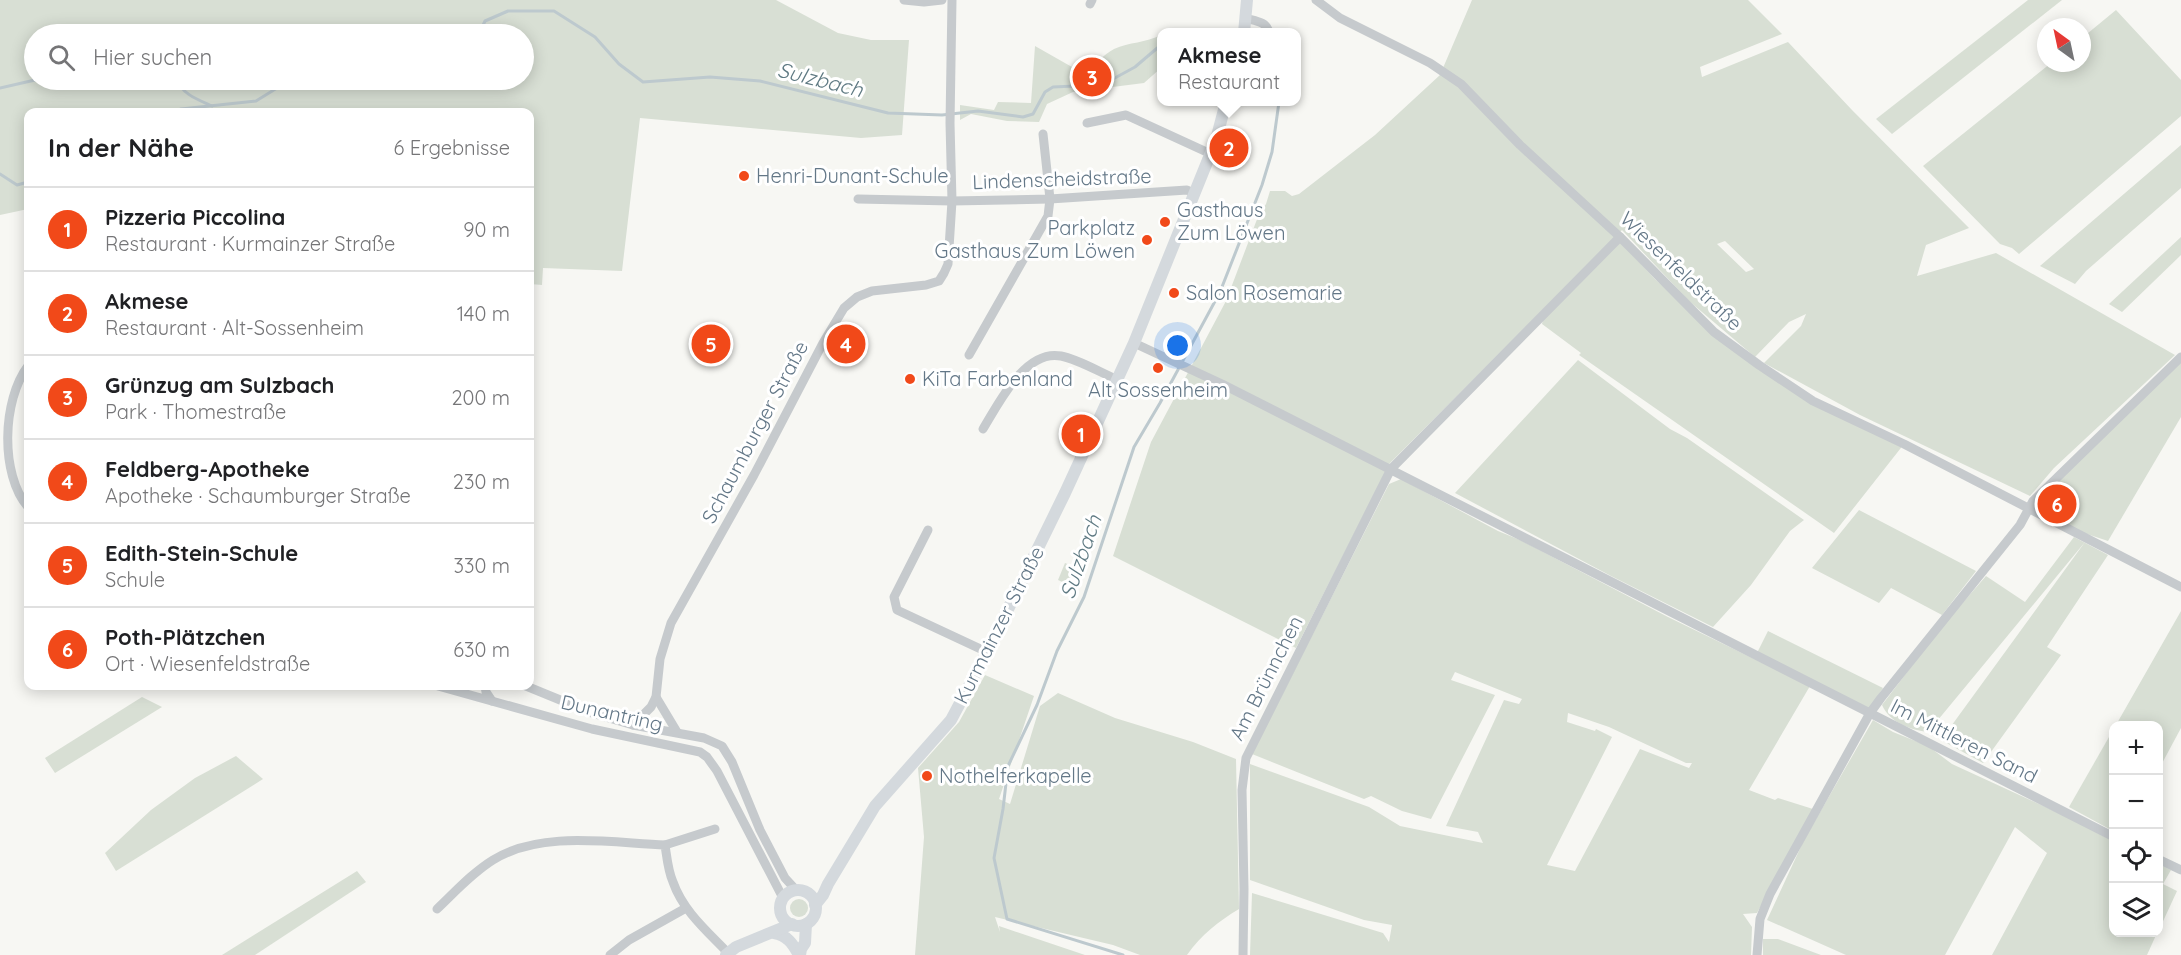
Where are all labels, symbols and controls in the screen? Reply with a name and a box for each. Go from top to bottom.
north arrow [2037,18,2091,72]
search box [24,24,534,90]
popup [1157,28,1301,106]
icon: search [45,41,78,74]
text: Akmese [1178,41,1261,69]
text: Hier suchen [93,43,212,71]
pin: 3 [1072,54,1112,100]
water label: Sulzbach [775,56,867,102]
text: Restaurant [1178,69,1280,94]
pin: 2 [1210,126,1248,170]
text: In der Nähe [48,131,194,164]
text: 6 Ergebnisse [394,135,510,160]
place label: Henri-Dunant-Schule [756,163,949,188]
street label: Lindenscheidstraße [972,163,1152,194]
marker: Henri-Dunant-Schule [737,169,751,183]
place label: Gasthaus Zum Löwen [1177,197,1285,245]
text: Pizzeria Piccolina [105,203,285,231]
street label: Wiesenfeldstraße [1615,206,1748,335]
place label: Parkplatz Gasthaus Zum Löwen [935,215,1135,263]
marker: Gasthaus Zum Löwen [1158,215,1172,229]
text: 1 [64,217,71,242]
text: 90 m [463,217,510,242]
text: Restaurant · Kurmainzer Straße [105,231,395,256]
marker: Parkplatz Gasthaus Zum Löwen [1140,233,1154,247]
place label: Salon Rosemarie [1186,280,1343,305]
marker: Salon Rosemarie [1167,286,1181,300]
text: Akmese [105,287,188,315]
text: 2 [62,301,73,326]
text: 140 m [457,301,510,326]
text: Restaurant · Alt-Sossenheim [105,315,364,340]
pin: 5 [692,322,730,366]
pin: 4 [826,322,866,366]
your location [1163,331,1192,360]
street label: Schaumburger Straße [696,336,813,527]
marker: Alt Sossenheim [1151,361,1165,375]
place label: KiTa Farbenland [922,366,1073,391]
text: Grünzug am Sulzbach [105,371,334,399]
marker: KiTa Farbenland [903,372,917,386]
place label: Alt Sossenheim [1088,377,1228,402]
text: 3 [62,385,73,410]
text: 200 m [451,385,510,410]
text: Park · Thomestraße [105,399,286,424]
pin: 1 [1062,412,1100,456]
text: Feldberg-Apotheke [105,455,310,483]
text: 4 [62,469,73,494]
text: 230 m [453,469,510,494]
pin: 6 [2038,482,2076,526]
text: Apotheke · Schaumburger Straße [105,483,411,508]
water label: Sulzbach [1054,510,1107,602]
text: Edith-Stein-Schule [105,539,298,567]
street label: Kurmainzer Straße [948,542,1049,708]
text: 5 [62,553,73,578]
text: 330 m [453,553,510,578]
text: Schule [105,567,165,592]
street label: Am Brünnchen [1223,611,1308,744]
text: Poth-Plätzchen [105,623,265,651]
text: 6 [62,637,73,662]
text: 630 m [453,637,510,662]
text: Ort · Wiesenfeldstraße [105,651,310,676]
street label: Dunantring [559,689,666,736]
street label: Im Mittleren Sand [1887,693,2042,788]
map controls [2109,721,2163,937]
button: + [2109,721,2163,775]
place label: Nothelferkapelle [939,763,1092,788]
marker: Nothelferkapelle [920,769,934,783]
button: − [2109,775,2163,829]
button: locate [2109,829,2163,883]
button: layers [2109,883,2163,937]

